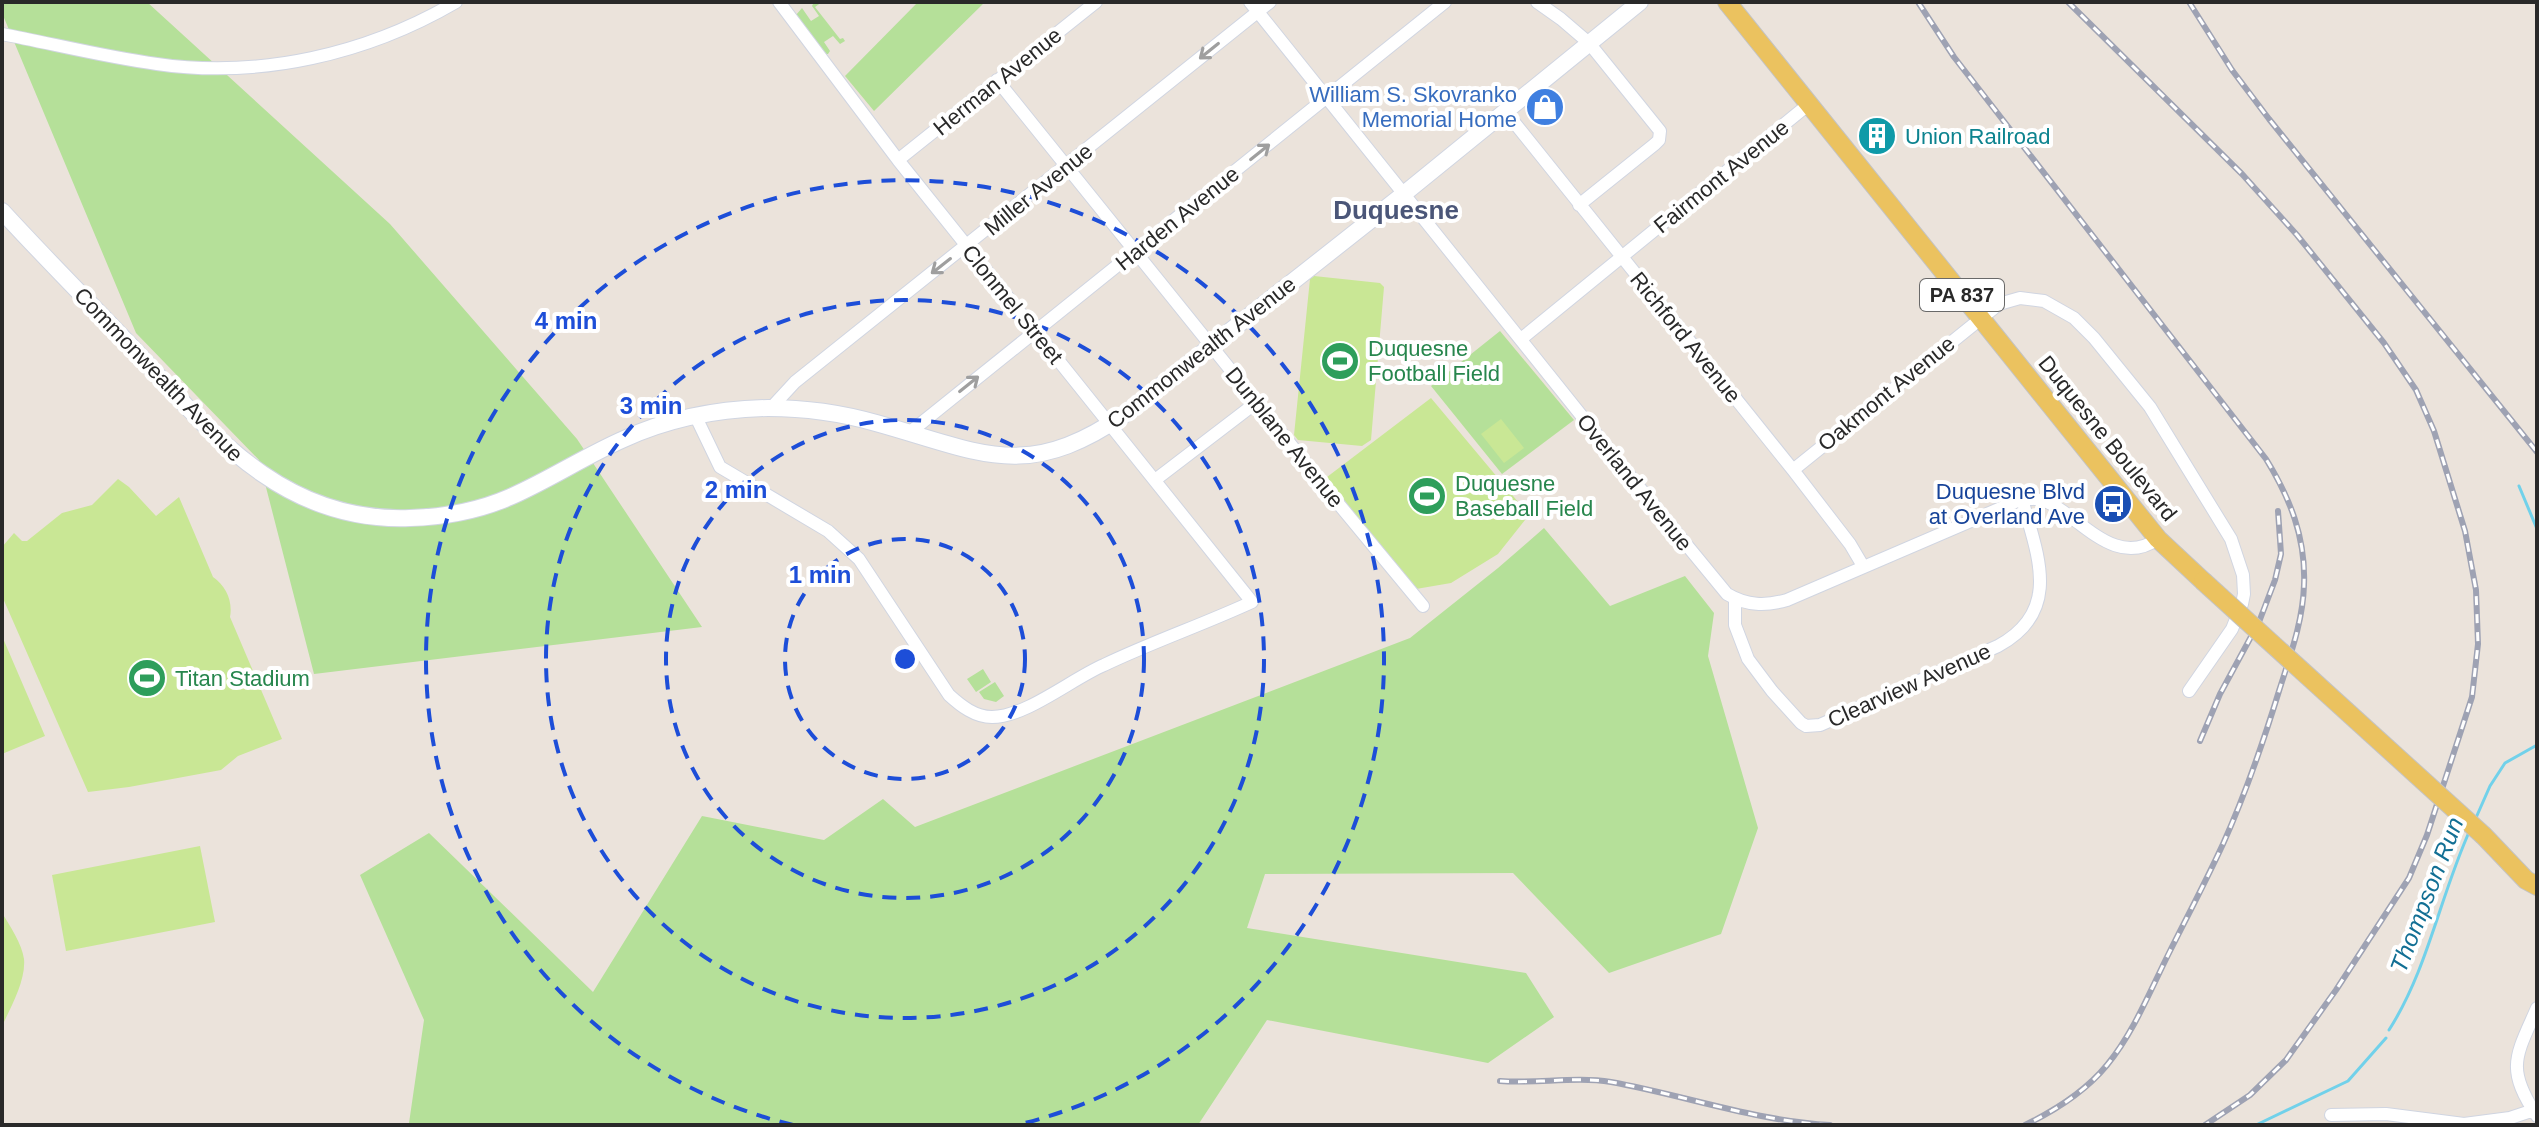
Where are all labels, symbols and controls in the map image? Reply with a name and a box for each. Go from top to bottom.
street label: Herman Avenue [928,22,1066,141]
one-way arrow [1199,42,1220,60]
place label: William S. Skovranko Memorial Home [1309,82,1517,132]
shop icon: William S. Skovranko Memorial Home [1524,86,1566,128]
street label: Fairmont Avenue [1649,114,1794,238]
building icon: Union Railroad [1856,115,1898,157]
place label: Union Railroad [1905,124,2051,149]
street label: Miller Avenue [979,138,1097,241]
one-way arrow [1249,143,1270,160]
street label: Harden Avenue [1111,161,1244,276]
district label: Duquesne [1333,195,1459,225]
street label: Clonmel Street [957,240,1068,369]
one-way arrow [931,258,952,275]
street label: Richford Avenue [1625,267,1746,408]
street label: Commonwealth Avenue [1102,271,1300,434]
road number: PA 837 [1920,279,2004,311]
street label: Commonwealth Avenue [69,282,248,466]
text: 4 min [535,307,597,334]
street label: Oakmont Avenue [1813,331,1960,456]
place label: Duquesne Football Field [1368,336,1500,386]
sports icon: Duquesne Football Field [1319,340,1361,382]
street label: Duquesne Boulevard [2033,351,2182,526]
street label: Dunblane Avenue [1220,362,1349,513]
one-way arrow [958,375,979,393]
text: 3 min [620,392,682,419]
street label: Overland Avenue [1572,409,1697,556]
place label: Duquesne Baseball Field [1455,471,1593,521]
sports icon: Duquesne Baseball Field [1406,475,1448,517]
text: 2 min [705,476,767,503]
place label: Duquesne Blvd at Overland Ave [1929,479,2085,529]
bus stop icon: Duquesne Blvd at Overland Ave [2092,483,2134,525]
text: 1 min [789,561,851,588]
street label: Clearview Avenue [1824,638,1995,733]
centre of rings [891,645,919,673]
sports icon: Titan Stadium [126,657,168,699]
place label: Titan Stadium [175,666,310,691]
water label: Thompson Run [2385,813,2469,976]

